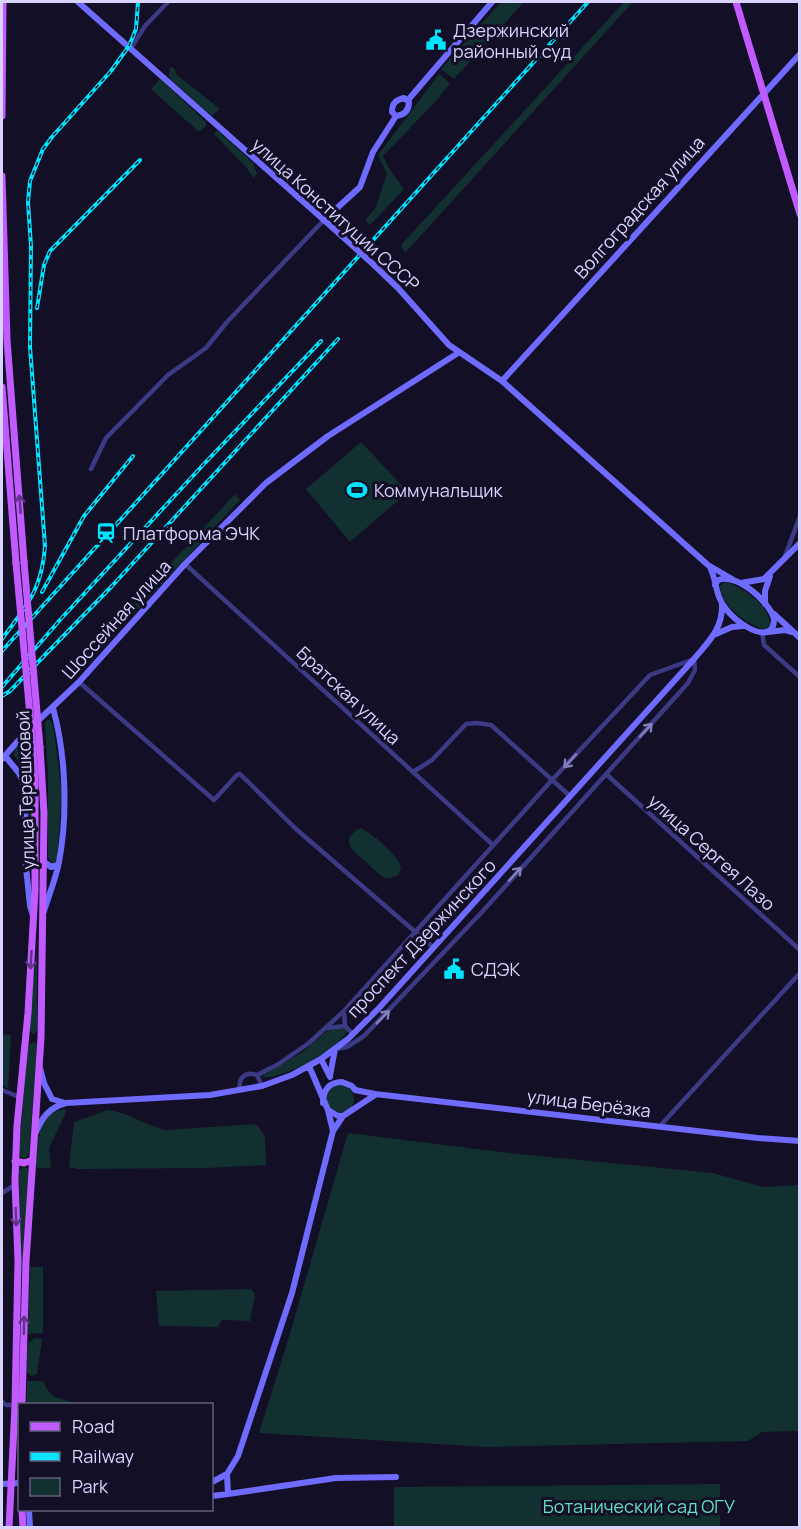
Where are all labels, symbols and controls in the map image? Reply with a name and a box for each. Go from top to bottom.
place label: Дзержинский районный суд [453,18,571,63]
public building icon: Дзержинский районный суд [424,28,448,52]
street label: Волгоградская улица [569,131,709,283]
street label: улица Конституции СССР [247,132,425,296]
sports icon: Коммунальщик [345,478,369,502]
place label: Коммунальщик [374,478,503,502]
one-way arrow [14,495,25,515]
station icon: Платформа ЭЧК [94,521,118,545]
place label: Платформа ЭЧК [123,521,260,545]
street label: Шоссейная улица [56,554,176,684]
street label: Братская улица [292,641,406,749]
street label: улица Терешковой [10,710,40,870]
one-way arrow [639,723,653,738]
one-way arrow [563,753,577,768]
street label: улица Сергея Лазо [643,789,781,915]
street label: проспект Дзержинского [341,853,501,1023]
one-way arrow [508,867,522,882]
one-way arrow [26,950,37,969]
public building icon: СДЭК [442,957,466,981]
place label: СДЭК [471,957,520,981]
one-way arrow [375,1010,390,1025]
street label: улица Берёзка [526,1083,652,1123]
one-way arrow [10,1207,21,1227]
one-way arrow [19,1316,30,1336]
legend [18,1403,213,1511]
text: Road [72,1414,115,1438]
text: Railway [72,1444,134,1468]
text: Park [72,1474,109,1498]
park label: Ботанический сад ОГУ [543,1494,735,1518]

